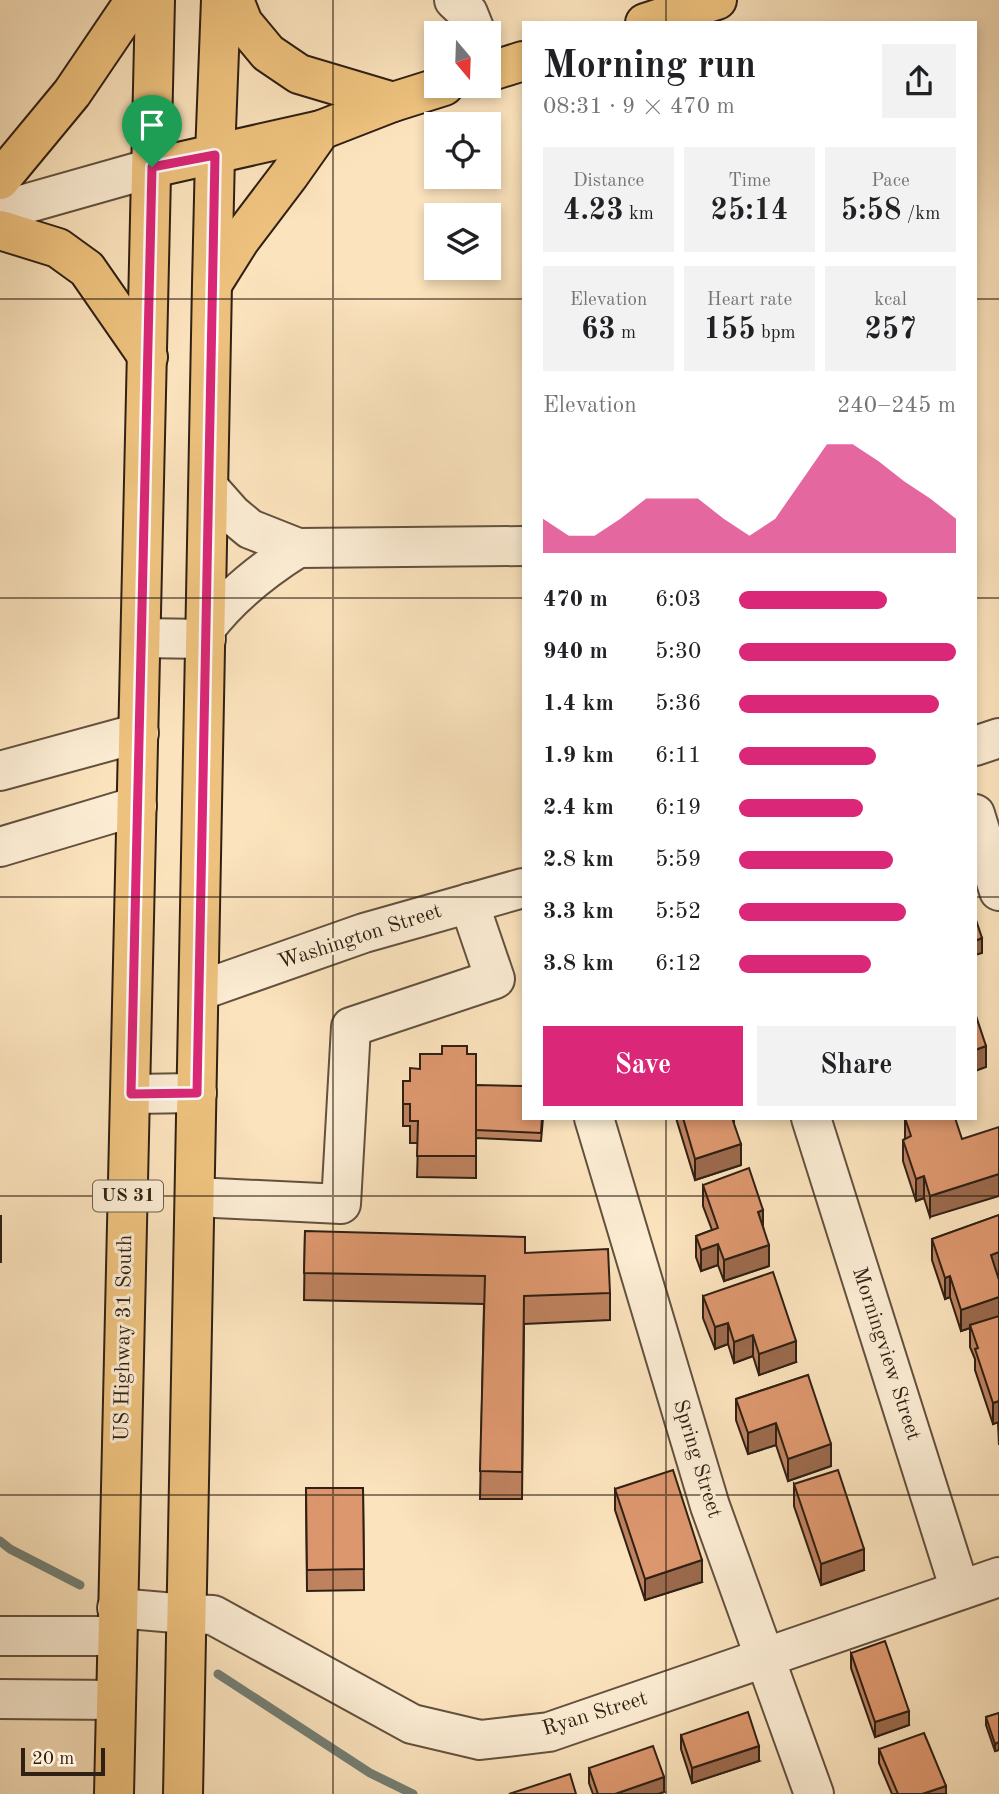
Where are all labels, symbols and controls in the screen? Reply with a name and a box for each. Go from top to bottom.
north arrow [424,21,500,98]
map controls [424,21,501,280]
button: share [882,44,956,118]
text: Morning run [543,48,756,86]
pin [122,95,182,167]
text: 08:31 · 9 × 470 m [543,95,735,118]
icon: arrive [133,106,171,144]
button: locate [424,112,501,189]
text: Distance [573,172,644,191]
text: Time [728,172,771,191]
text: Pace [871,172,910,191]
text: 4.23 [563,196,624,226]
text: 25:14 [711,196,789,226]
text: 5:58 [841,196,901,226]
button: layers [424,203,501,280]
text: km [624,205,654,224]
text: /km [901,205,940,224]
text: Elevation [570,291,647,310]
text: Heart rate [707,291,792,310]
text: kcal [874,291,907,310]
text: 63 [581,315,616,345]
text: 155 [703,315,756,345]
text: 257 [864,315,917,345]
text: m [616,324,636,343]
text: bpm [756,324,796,343]
text: Elevation [543,394,637,417]
text: 240–245 m [837,394,956,417]
text: 470 m [543,588,608,611]
text: 6:03 [655,588,701,611]
text: 940 m [543,640,608,663]
text: 5:30 [655,640,701,663]
text: 1.4 km [543,692,614,715]
text: 5:36 [655,692,701,715]
text: 1.9 km [543,744,614,767]
text: 6:11 [655,744,701,767]
text: 2.4 km [543,796,614,819]
text: 6:19 [655,796,701,819]
text: 2.8 km [543,848,614,871]
text: 5:59 [655,848,701,871]
text: 3.3 km [543,900,614,923]
text: 5:52 [655,900,701,923]
street label: Washington Street [276,901,444,973]
text: 3.8 km [543,952,614,975]
text: 6:12 [655,952,701,975]
button: Save [543,1026,743,1106]
button: Share [757,1026,956,1106]
road number: US 31 [93,1180,163,1212]
street label: US Highway 31 South [112,1235,136,1441]
street label: Morningview Street [848,1265,924,1443]
street label: Spring Street [669,1397,725,1521]
street label: Ryan Street [540,1688,650,1740]
scale bar [21,1745,105,1777]
text: 20 m [32,1750,74,1769]

